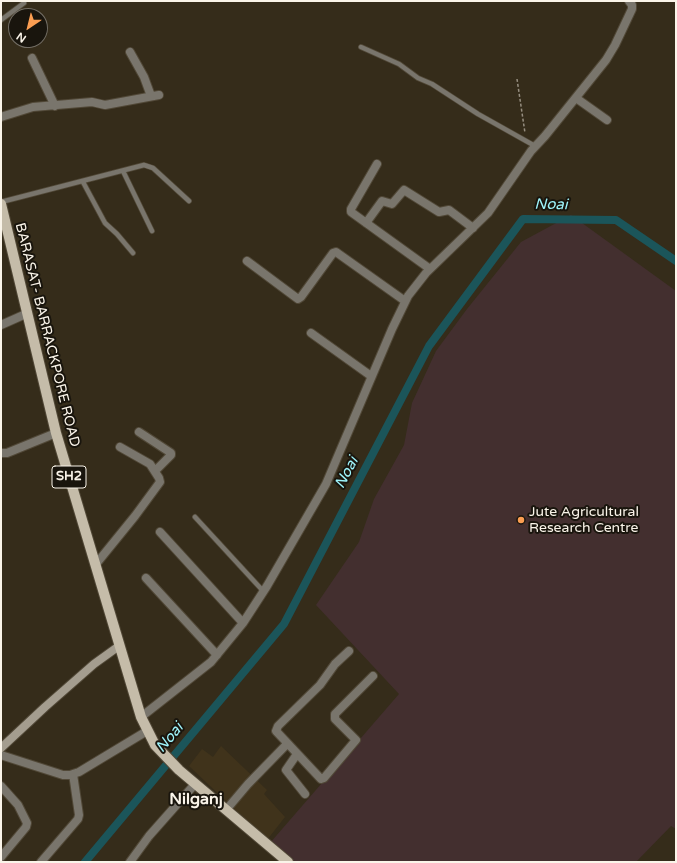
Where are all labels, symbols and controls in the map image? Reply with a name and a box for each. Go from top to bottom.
north arrow [8,8,48,48]
text: N [14,30,29,45]
water label: Noai [534,196,568,214]
street label: BARASAT- BARRACKPORE ROAD [11,221,83,449]
water label: Noai [331,454,363,492]
road number: SH2 [52,466,86,488]
place label: Jute Agricultural Research Centre [529,504,639,536]
marker: Jute Agricultural Research Centre [516,515,526,525]
water label: Noai [152,720,188,756]
district label: Nilganj [169,790,223,810]

